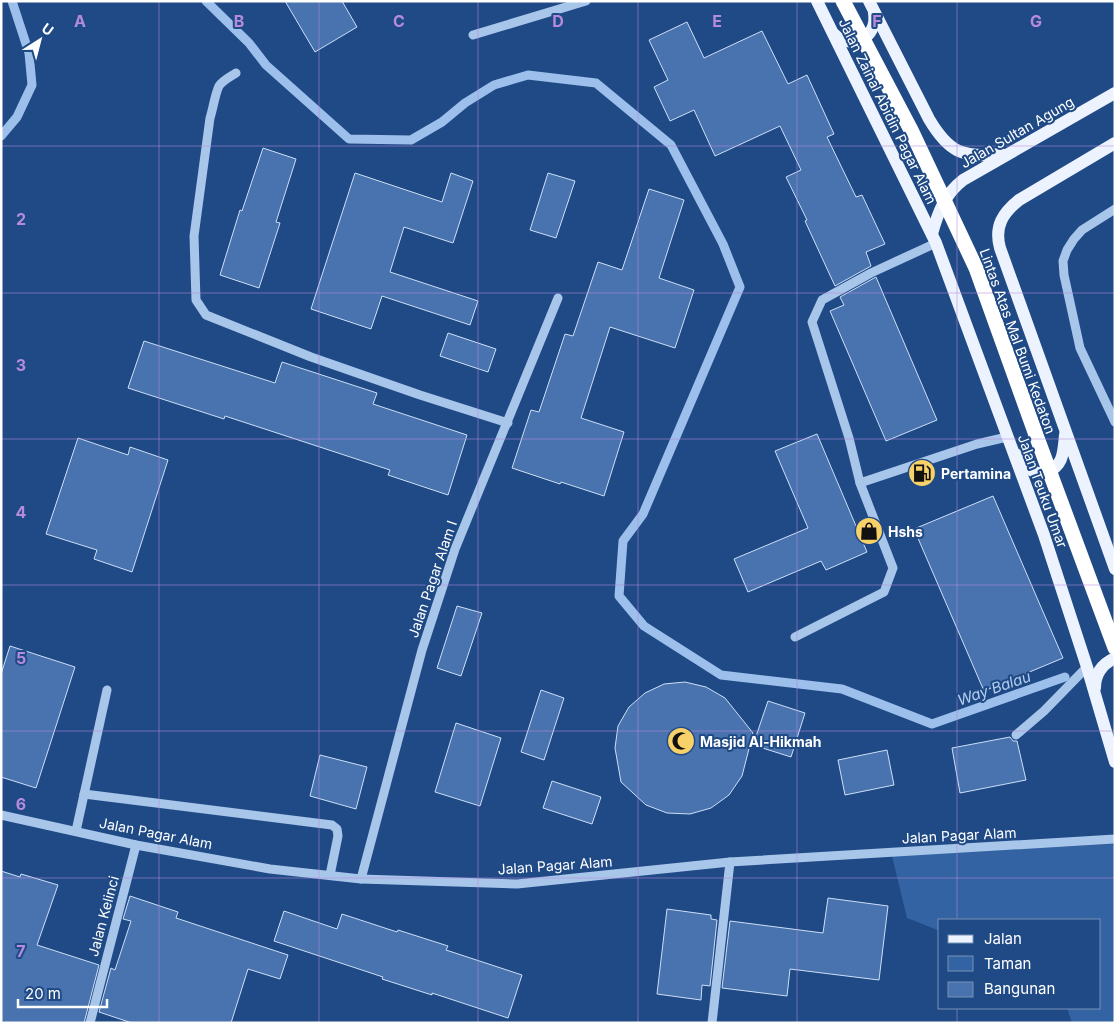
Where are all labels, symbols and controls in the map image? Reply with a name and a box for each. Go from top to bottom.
text: A [74,11,86,31]
text: B [234,11,244,31]
text: C [393,11,405,31]
text: D [552,11,564,31]
text: E [712,11,722,31]
text: F [872,11,882,31]
text: G [1030,11,1042,31]
north arrow [15,15,65,65]
street label: Jalan Zainal Abidin Pagar Alam [836,15,940,207]
text: U [39,19,57,39]
street label: Jalan Sultan Agung [957,93,1077,171]
text: 2 [16,209,26,229]
street label: Lintas Atas Mal Bumi Kedaton [976,246,1060,436]
text: 3 [16,355,26,375]
street label: Jalan Teuku Umar [1015,432,1071,550]
fuel station icon: Pertamina [907,458,937,488]
place label: Pertamina [941,465,1011,482]
text: 4 [16,502,27,522]
shop icon: Hshs [854,516,884,546]
street label: Jalan Pagar Alam I [404,518,460,640]
place label: Hshs [888,523,923,540]
text: 5 [16,648,26,668]
water label: Way Balau [955,667,1033,709]
mosque icon: Masjid Al-Hikmah [666,726,696,756]
place label: Masjid Al-Hikmah [700,733,822,750]
text: 6 [16,794,26,814]
street label: Jalan Pagar Alam [98,814,214,852]
street label: Jalan Pagar Alam [901,824,1017,846]
street label: Jalan Pagar Alam [497,853,613,877]
street label: Jalan Kelinci [84,874,122,958]
legend [938,919,1101,1009]
text: Jalan [984,929,1022,948]
text: 7 [16,941,26,961]
text: Taman [984,954,1031,973]
scale bar [18,976,106,1008]
text: Bangunan [984,979,1055,998]
text: 20 m [25,984,61,1003]

